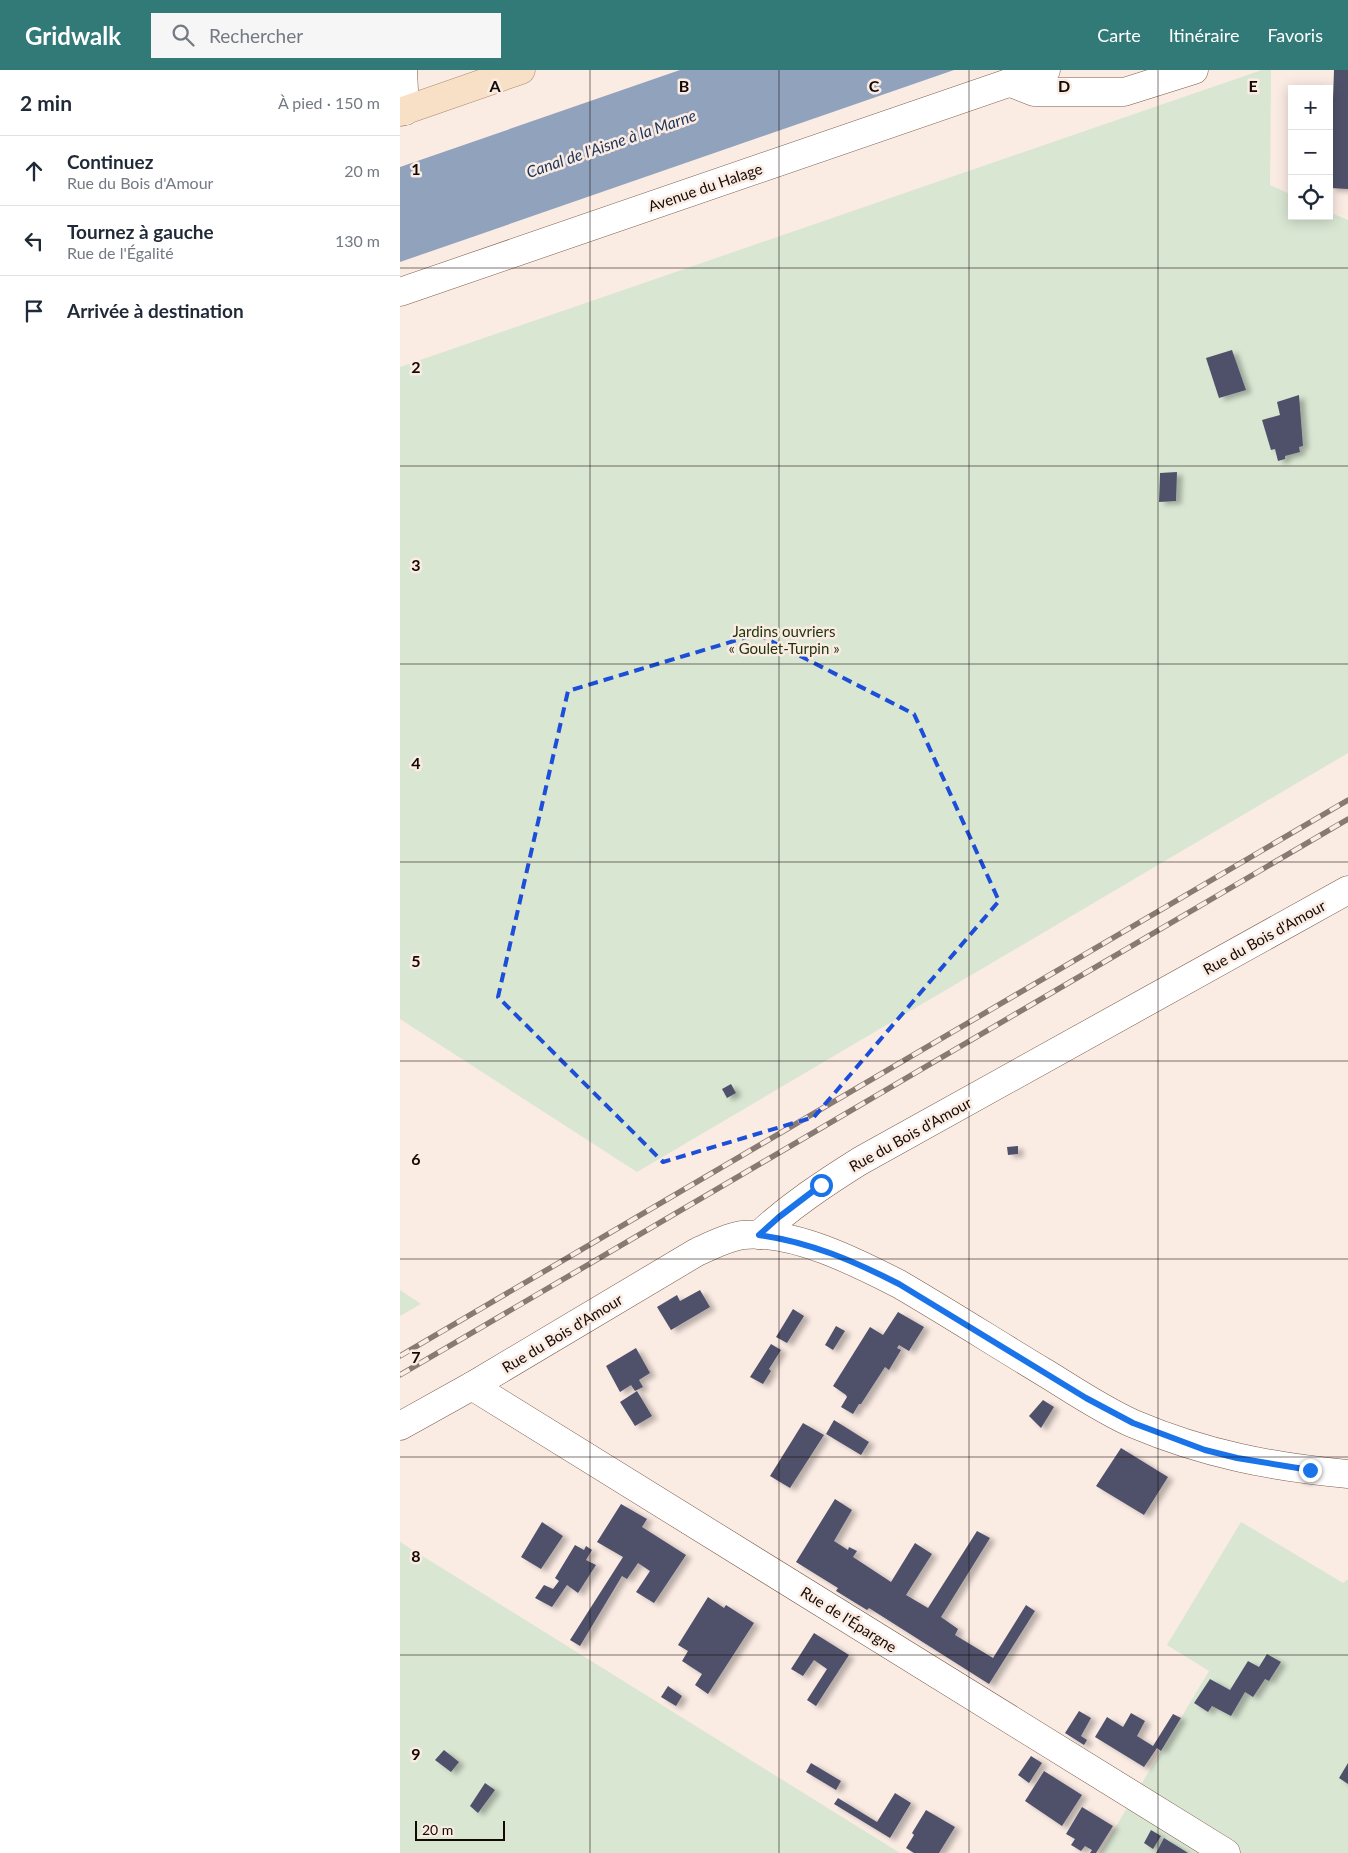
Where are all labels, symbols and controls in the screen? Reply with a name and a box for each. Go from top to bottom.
search box [151,13,501,58]
text: Gridwalk [25,21,121,50]
icon: search [169,21,197,49]
text: Rechercher [209,24,303,47]
text: Carte [1097,24,1141,46]
text: Itinéraire [1169,24,1239,46]
text: Favoris [1267,24,1323,46]
text: A [488,76,501,95]
text: B [679,76,689,95]
text: C [869,76,880,95]
text: D [1058,76,1070,95]
text: E [1248,76,1258,95]
map controls [1288,85,1333,220]
button: + [1288,85,1333,130]
text: 2 min [20,90,72,115]
text: À pied · 150 m [278,93,380,112]
water label: Canal de l'Aisne à la Marne [524,105,699,181]
button: − [1288,130,1333,175]
text: Continuez [67,150,153,173]
icon: ahead [20,157,48,185]
text: 1 [411,159,421,178]
street label: Avenue du Halage [646,159,764,215]
text: 20 m [344,161,380,180]
text: Rue du Bois d'Amour [67,173,213,192]
button: locate [1288,175,1333,220]
text: Tournez à gauche [67,220,214,243]
icon: left [20,227,48,255]
text: 130 m [335,231,380,250]
text: Rue de l'Égalité [67,243,174,262]
icon: arrive [20,297,48,325]
text: Arrivée à destination [67,299,244,322]
text: 2 [411,357,421,376]
text: 3 [411,555,421,574]
park label: Jardins ouvriers « Goulet-Turpin » [728,622,840,657]
text: 4 [411,753,421,772]
street label: Rue du Bois d'Amour [1200,896,1329,978]
text: 5 [411,951,421,970]
street label: Rue du Bois d'Amour [846,1093,975,1175]
text: 6 [411,1149,421,1168]
route start [810,1174,833,1197]
street label: Rue du Bois d'Amour [499,1290,626,1376]
text: 7 [411,1347,421,1366]
route end [1299,1459,1322,1482]
text: 8 [411,1546,421,1565]
street label: Rue de l'Épargne [798,1582,900,1656]
text: 9 [411,1744,421,1763]
scale bar [415,1818,505,1841]
text: 20 m [422,1821,453,1838]

